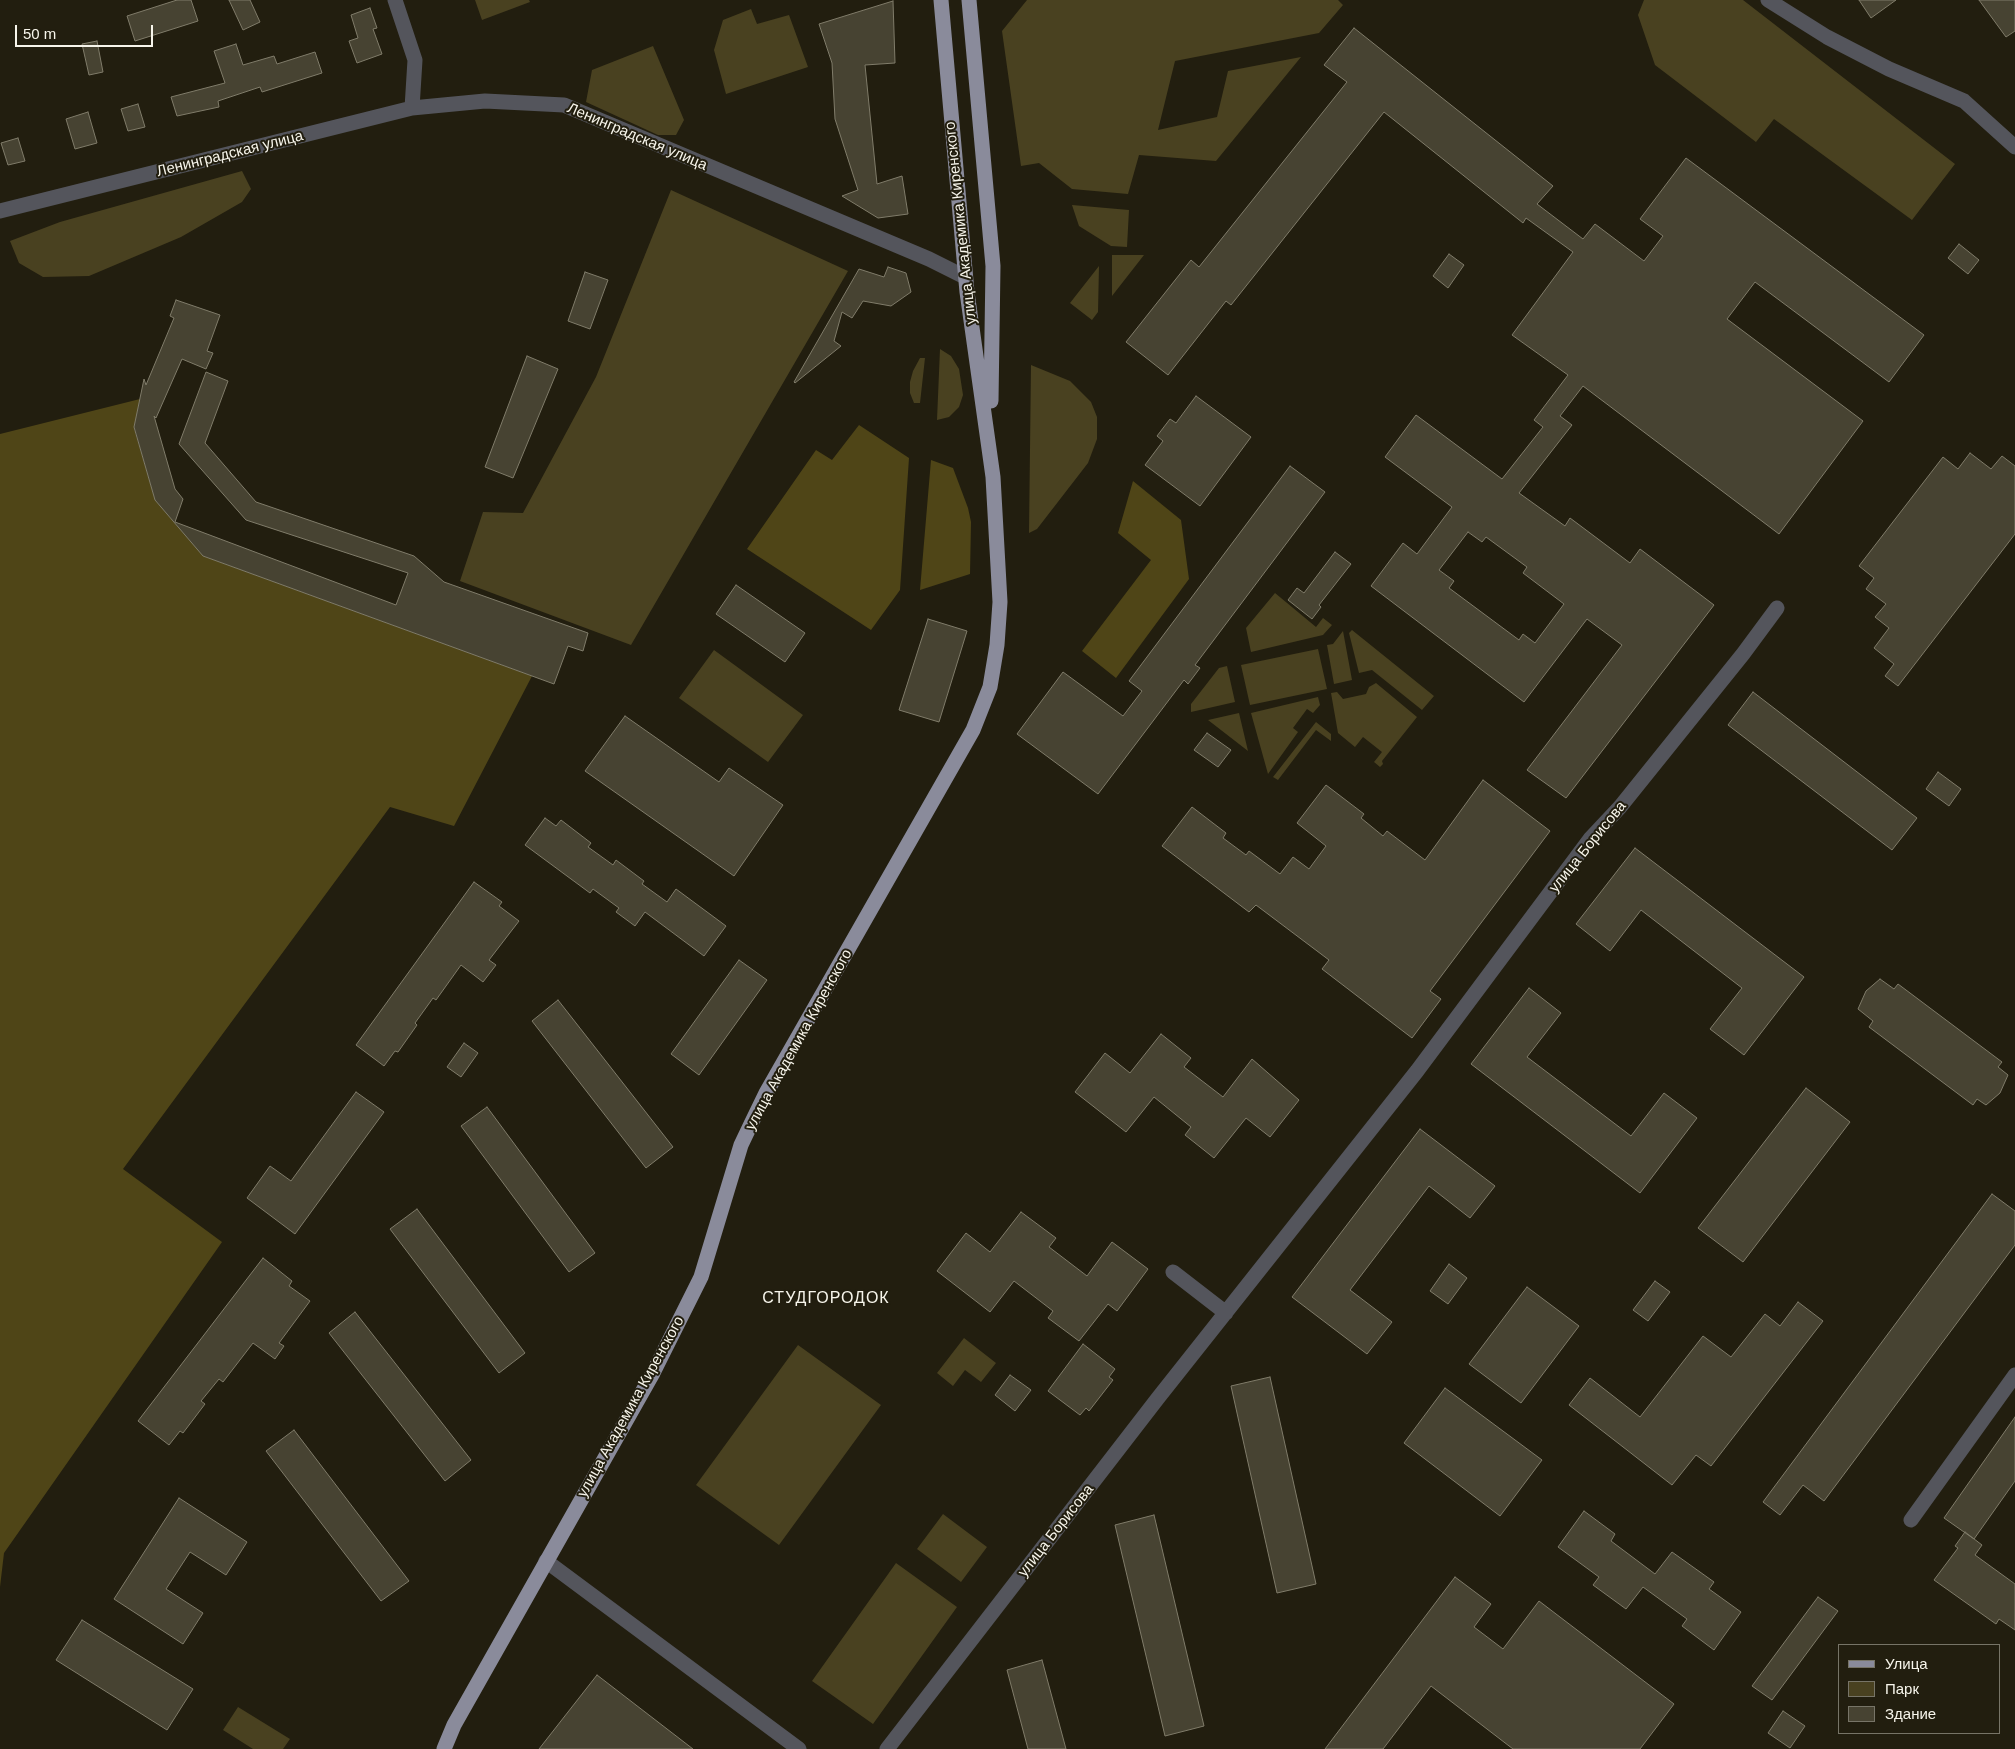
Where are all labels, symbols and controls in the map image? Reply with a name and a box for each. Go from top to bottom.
scale bar [18,15,155,47]
text: 50 m [23,25,56,42]
street label: Ленинградская улица [564,99,710,175]
street label: улица Академика Киренского [941,121,981,325]
street label: Ленинградская улица [155,127,305,181]
street label: улица Борисова [1546,798,1630,896]
street label: улица Академика Киренского [742,946,856,1134]
district label: СТУДГОРОДОК [761,1289,891,1309]
street label: улица Академика Киренского [574,1313,688,1501]
street label: улица Борисова [1014,1481,1098,1581]
legend [1838,1644,2000,1734]
text: Улица [1885,1655,1928,1672]
text: Парк [1885,1680,1919,1697]
text: Здание [1885,1705,1936,1722]

